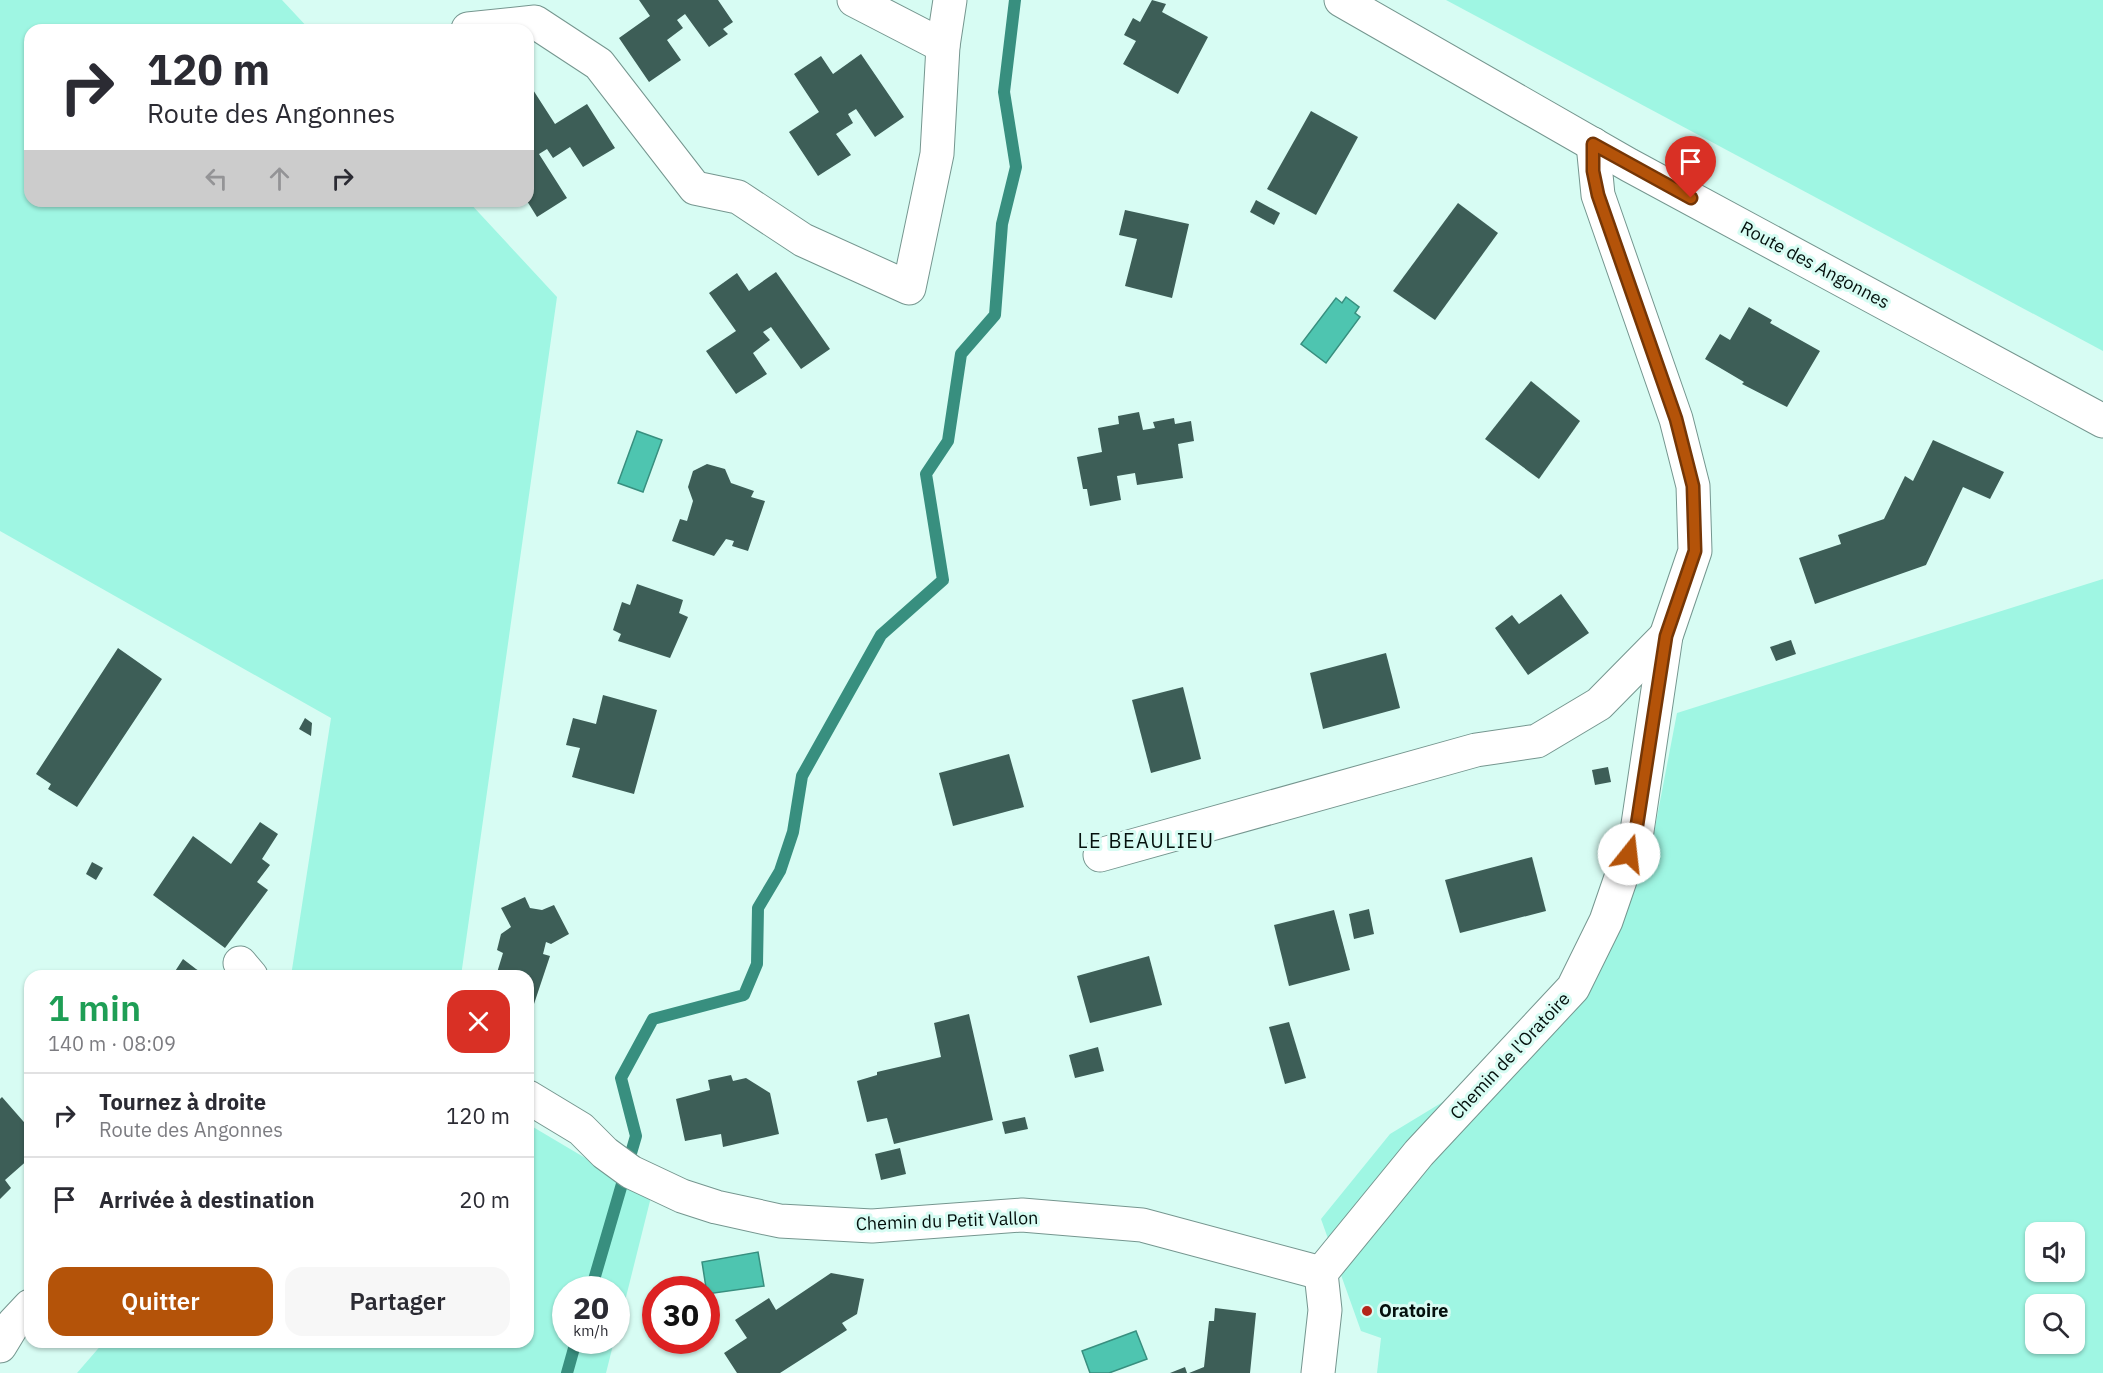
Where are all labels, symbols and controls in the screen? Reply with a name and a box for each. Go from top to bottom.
text: 120 m [147,42,270,97]
icon: right [48,48,126,126]
text: Route des Angonnes [147,95,395,130]
pin [1665,136,1716,198]
icon: arrive [1674,145,1707,178]
icon: left [200,162,233,195]
icon: ahead [263,162,296,195]
icon: right [326,162,359,195]
street label: Route des Angonnes [1737,216,1894,314]
position arrow [1597,822,1661,886]
district label: LE BEAULIEU [1078,827,1214,854]
text: 1 min [48,984,141,1031]
street label: Chemin de l'Oratoire [1445,987,1575,1124]
button: close [447,990,510,1053]
text: 140 m · 08:09 [48,1030,176,1057]
text: Tournez à droite [99,1087,266,1116]
icon: right [48,1099,81,1132]
text: 120 m [446,1101,510,1130]
text: Route des Angonnes [99,1116,283,1143]
icon: arrive [48,1183,81,1216]
text: Arrivée à destination [99,1185,315,1214]
text: 20 m [459,1185,510,1214]
street label: Chemin du Petit Vallon [855,1206,1039,1235]
map controls [2025,1222,2085,1354]
button: sound [2025,1222,2085,1282]
button: Quitter [48,1267,273,1336]
button: Partager [285,1267,510,1336]
speed limit sign: 30 [642,1276,720,1354]
text: 20 [573,1288,609,1327]
button: search [2025,1294,2085,1354]
place label: Oratoire [1379,1299,1448,1322]
marker: Oratoire [1360,1304,1374,1318]
text: km/h [573,1321,609,1340]

